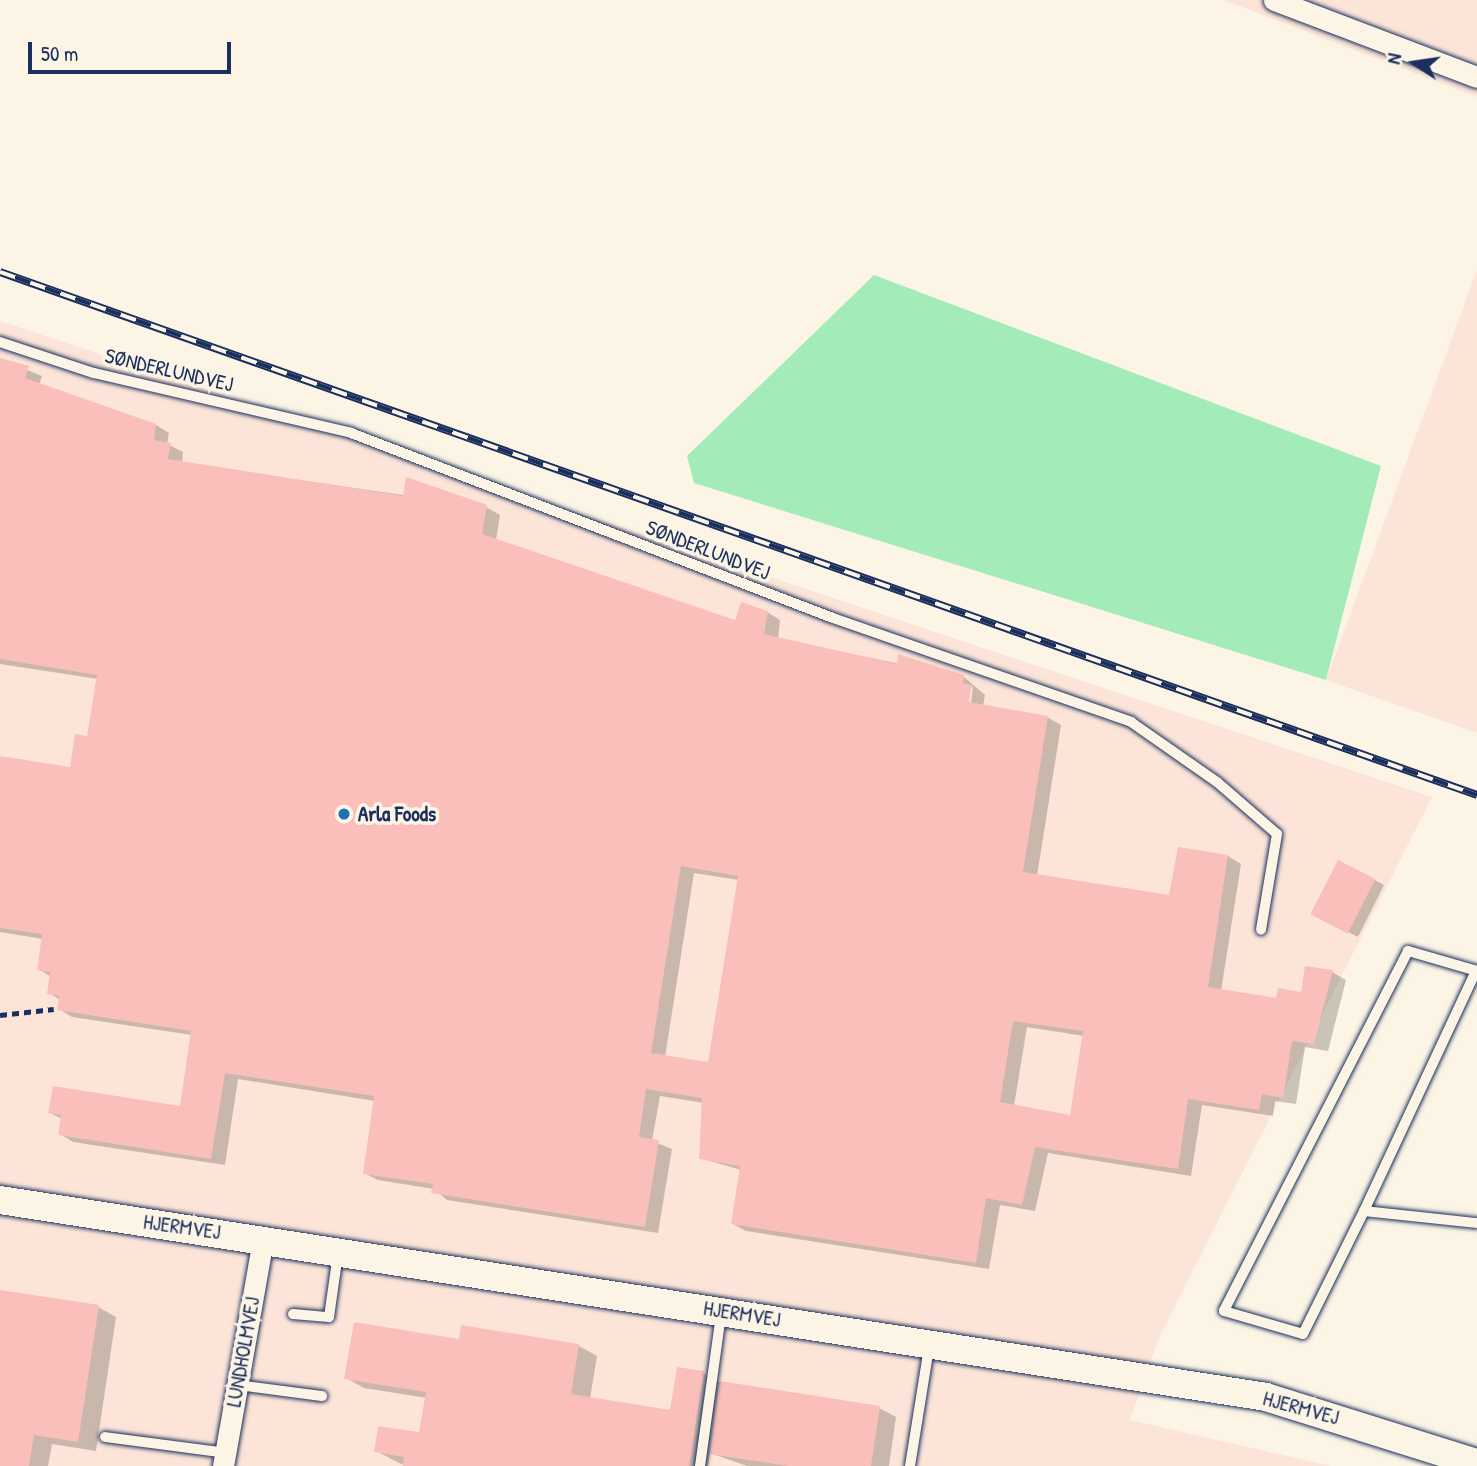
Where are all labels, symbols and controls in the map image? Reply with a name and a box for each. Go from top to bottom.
scale bar [32,28,234,72]
north arrow [1379,28,1449,98]
text: 50 m [41,39,78,68]
text: N [1380,51,1407,66]
street label: SØNDERLUNDVEJ [102,343,236,397]
street label: SØNDERLUNDVEJ [642,515,774,585]
place label: Arla Foods [358,801,436,827]
marker: Arla Foods [336,806,352,822]
street label: HJERMVEJ [142,1209,222,1245]
street label: LUNDHOLMVEJ [221,1295,265,1409]
street label: HJERMVEJ [702,1295,782,1333]
street label: HJERMVEJ [1260,1386,1342,1430]

